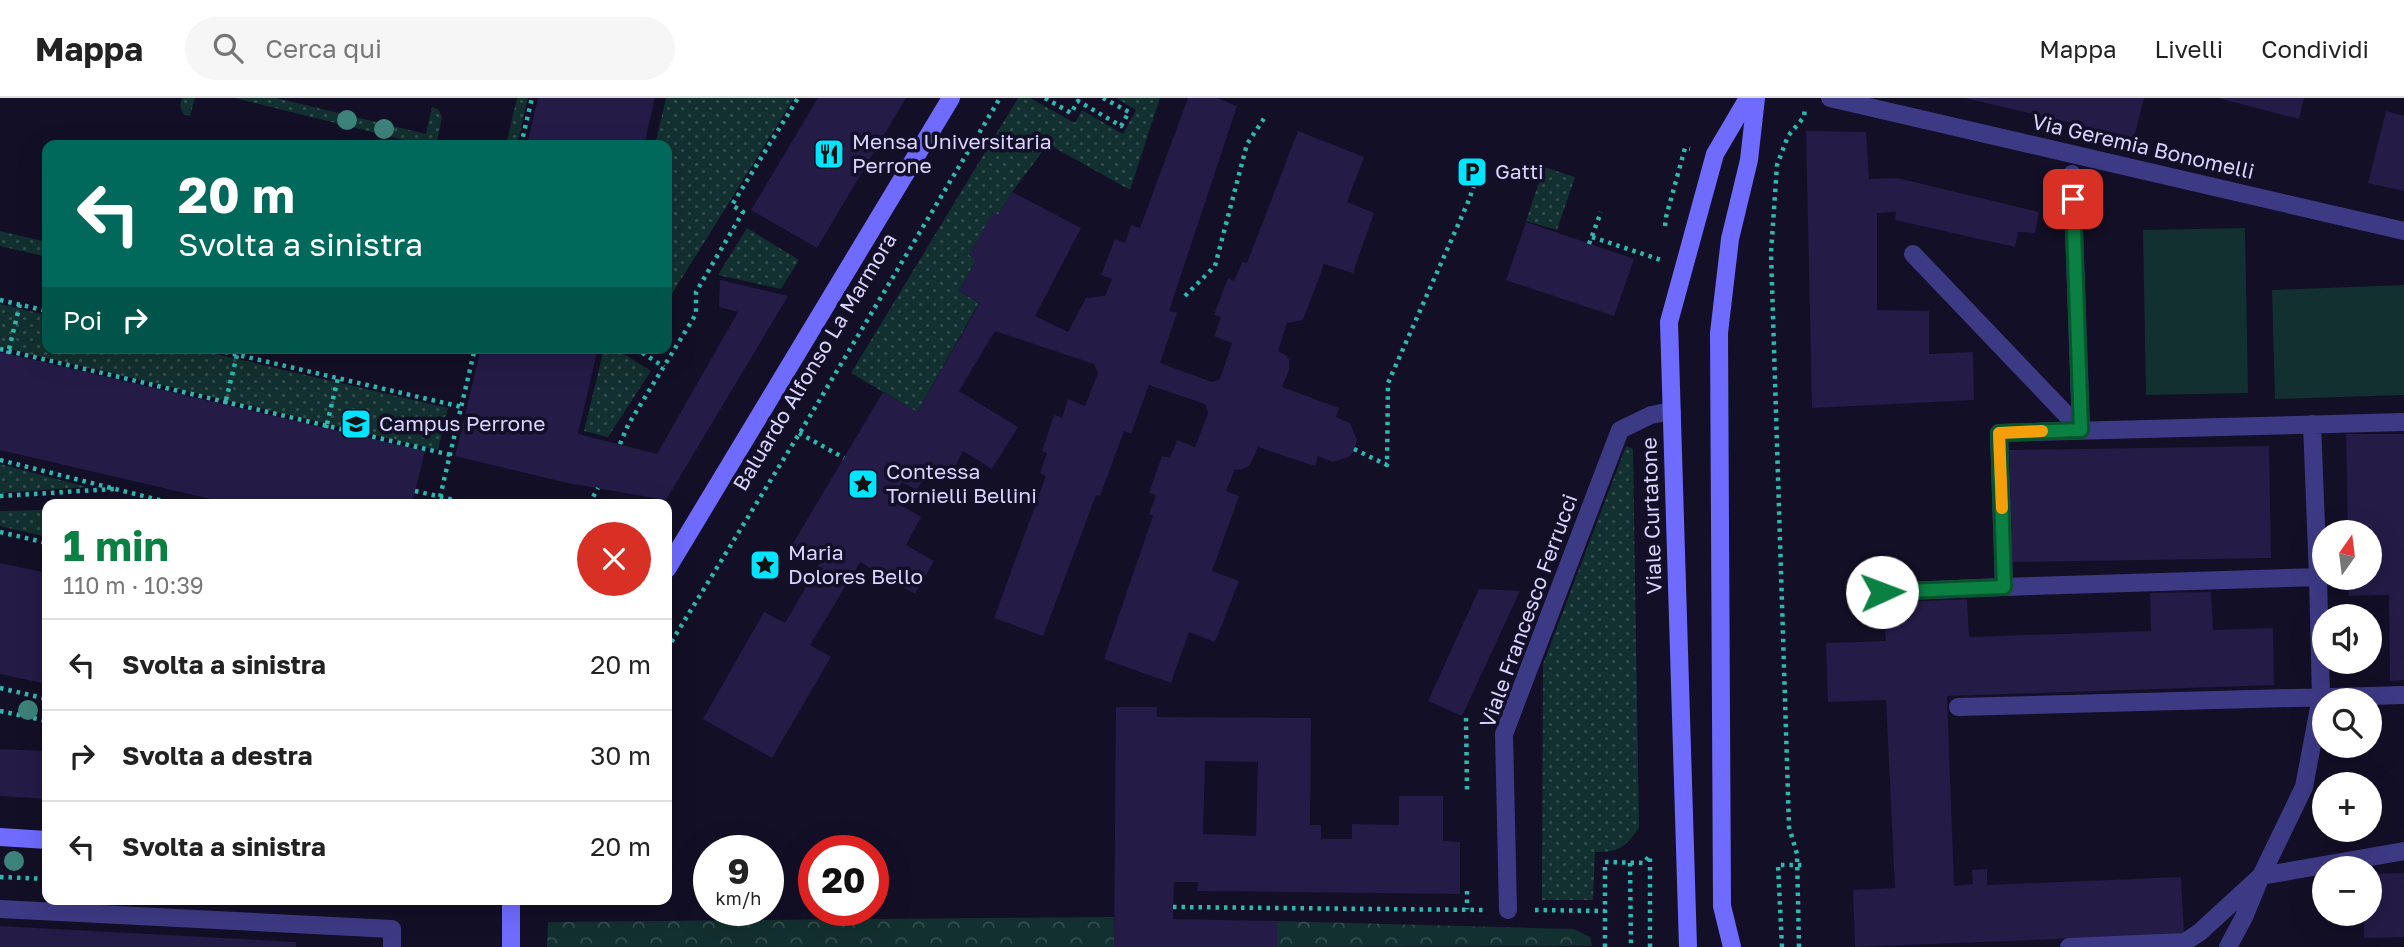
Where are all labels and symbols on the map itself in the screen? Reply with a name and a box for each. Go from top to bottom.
street label: Via Geremia Bonomelli [2030,108,2257,184]
place label: Mensa Universitaria Perrone [852,128,1052,178]
restaurant icon: Mensa Universitaria Perrone [812,137,846,171]
parking icon: Gatti [1455,155,1489,189]
place label: Gatti [1495,158,1544,184]
pin [2043,169,2103,229]
street label: Baluardo Alfonso La Marmora [727,228,902,495]
school or university icon: Campus Perrone [339,407,373,441]
place label: Campus Perrone [379,410,545,436]
street label: Viale Curtatone [1635,437,1667,595]
place label: Contessa Tornielli Bellini [886,458,1037,508]
place icon: Contessa Tornielli Bellini [846,467,880,501]
street label: Viale Francesco Ferrucci [1474,490,1582,731]
north arrow [2312,520,2382,590]
place label: Maria Dolores Bello [788,539,923,589]
place icon: Maria Dolores Bello [748,548,782,582]
position arrow [1845,555,1919,629]
speed limit sign: 20 [798,835,889,926]

